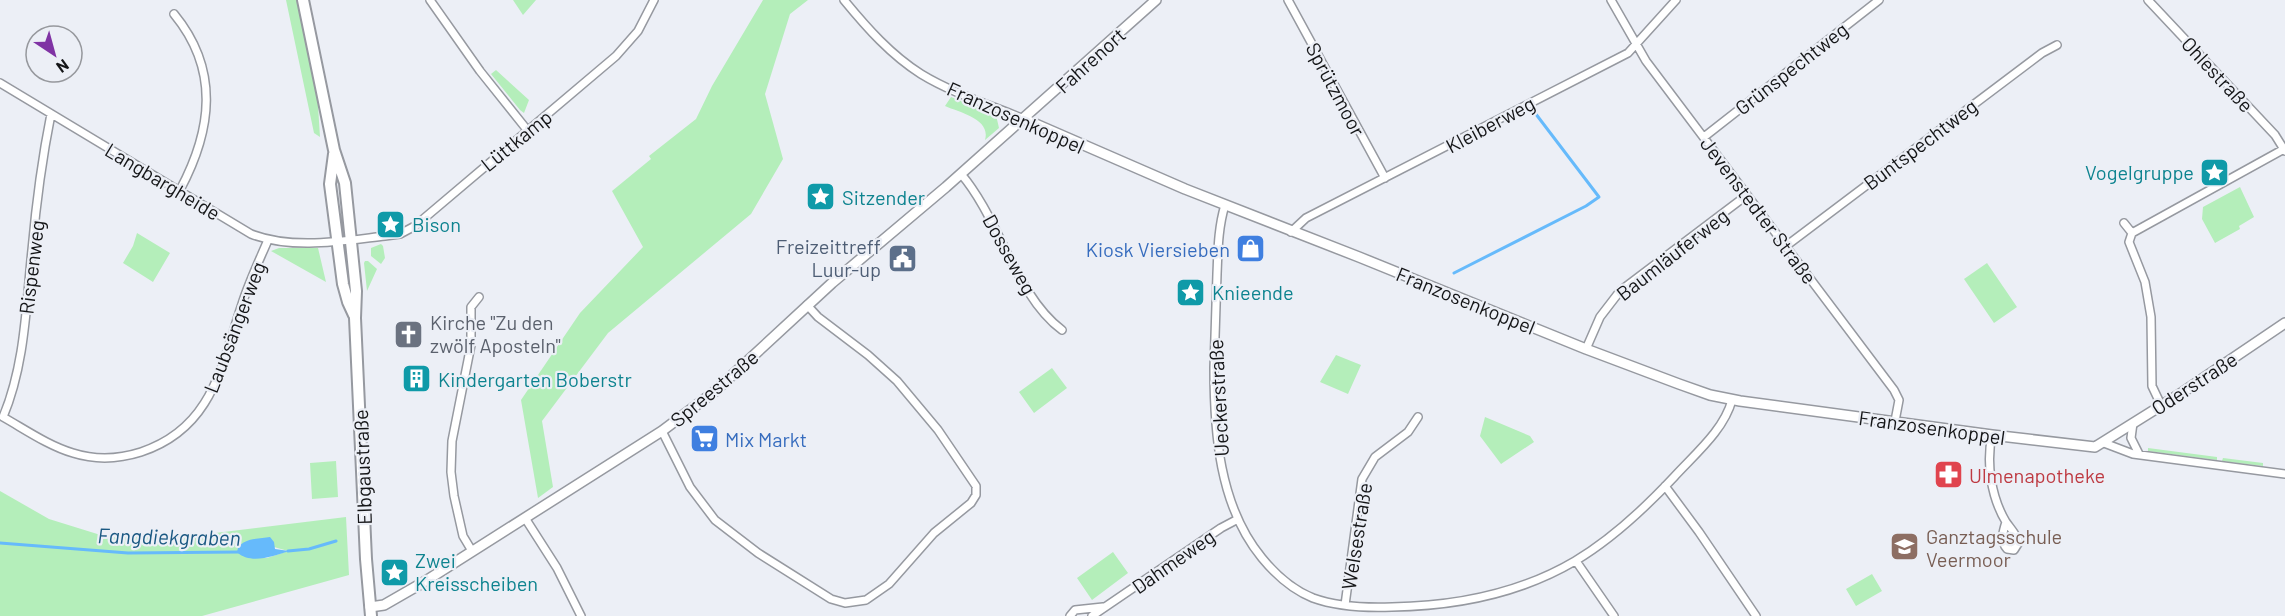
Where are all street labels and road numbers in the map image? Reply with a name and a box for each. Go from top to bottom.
street label: Grünspechtweg [1730,17,1852,119]
street label: Fahrenort [1050,22,1130,98]
street label: Ohlestraße [2177,31,2259,117]
street label: Sprützmoor [1301,38,1371,140]
street label: Franzosenkoppel [944,76,1088,158]
street label: Kleiberweg [1441,91,1539,157]
street label: Buntspechtweg [1858,93,1982,195]
street label: Lüttkamp [476,104,556,176]
street label: Jevenstedter Straße [1696,132,1822,288]
street label: Langbargheide [101,137,225,225]
street label: Baumläuferweg [1611,203,1733,305]
street label: Dosseweg [978,210,1042,298]
street label: Rispenweg [13,219,49,315]
street label: Laubsängerweg [198,258,270,396]
street label: Franzosenkoppel [1393,261,1539,339]
street label: Ueckerstraße [1203,339,1233,457]
street label: Spreestraße [665,344,763,432]
street label: Oderstraße [2147,346,2241,420]
street label: Franzosenkoppel [1857,405,2007,449]
street label: Elbgaustraße [348,409,376,525]
street label: Welsestraße [1336,481,1376,591]
street label: Dahmeweg [1127,524,1219,598]

